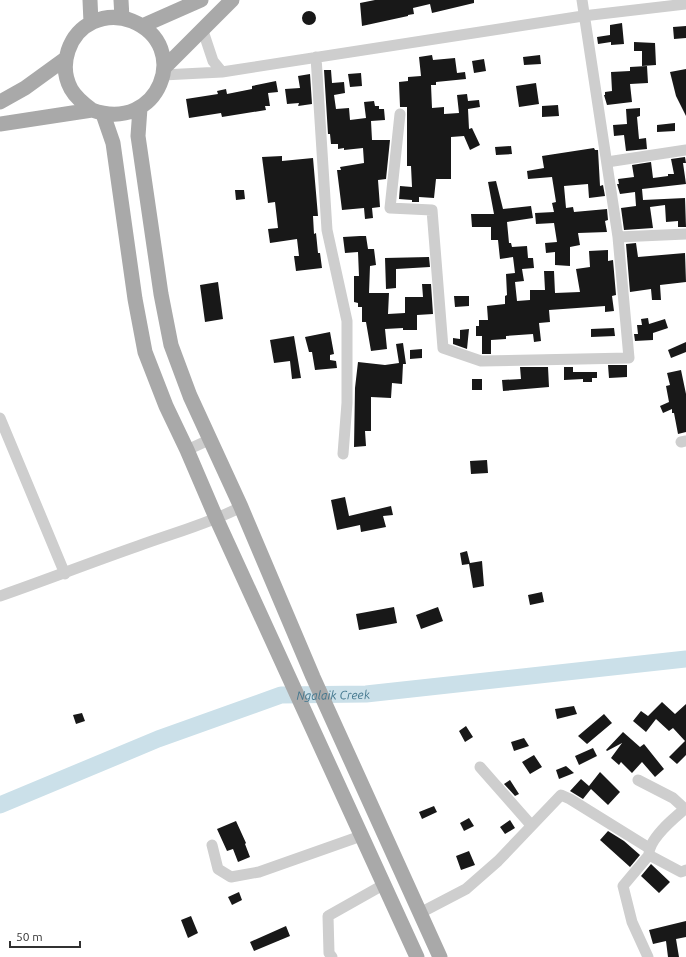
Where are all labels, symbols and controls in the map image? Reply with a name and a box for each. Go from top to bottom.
water label: Ngalaik Creek [296,687,371,701]
scale bar [10,923,80,949]
text: 50 m [16,930,43,943]

